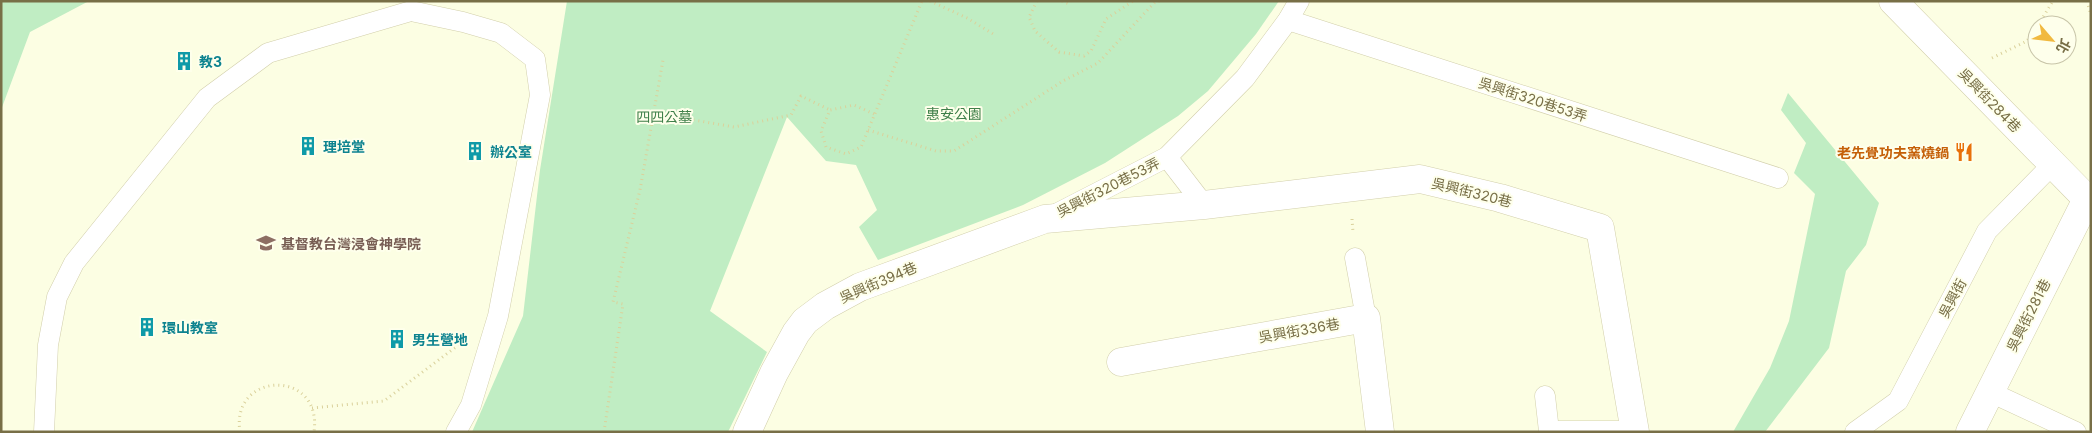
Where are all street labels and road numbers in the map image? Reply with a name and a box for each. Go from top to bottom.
street label: 吳興街284巷 [1955,65,2025,135]
street label: 吳興街320巷53弄 [1477,73,1589,125]
street label: 吳興街320巷53弄 [1054,154,1162,220]
street label: 吳興街320巷 [1430,174,1514,210]
street label: 吳興街394巷 [837,258,919,306]
street label: 吳興街 [1935,275,1969,321]
street label: 吳興街281巷 [2003,276,2053,354]
street label: 吳興街336巷 [1257,315,1341,345]

